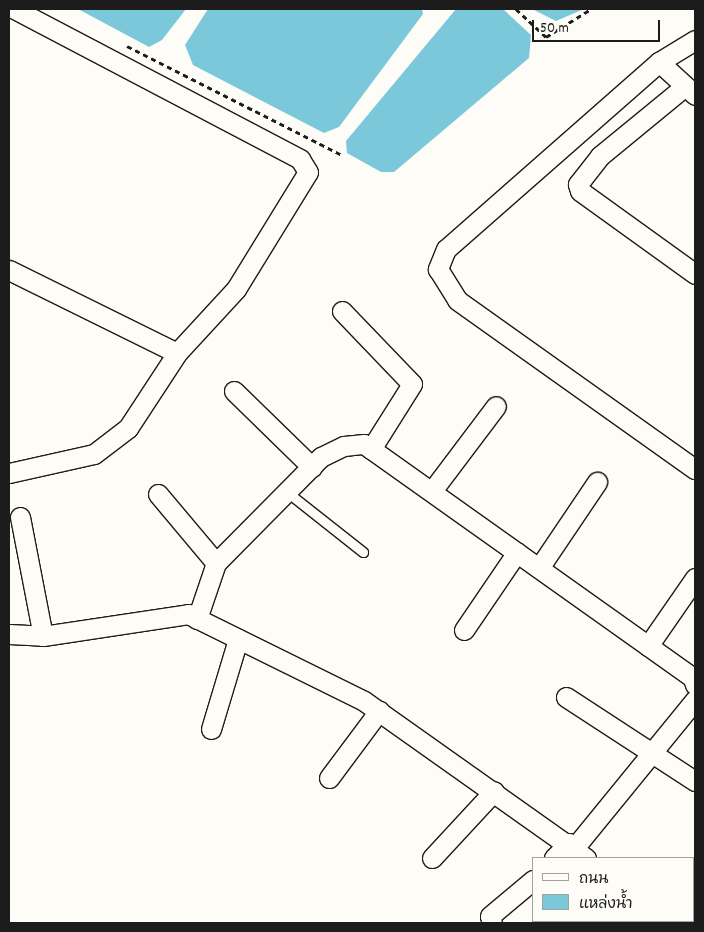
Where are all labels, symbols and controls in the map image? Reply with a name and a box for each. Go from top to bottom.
scale bar [534,10,662,42]
text: 50 m [540,18,569,40]
legend [532,857,694,922]
text: ถนน [579,869,608,891]
text: แหล่งน้ำ [579,894,633,916]

